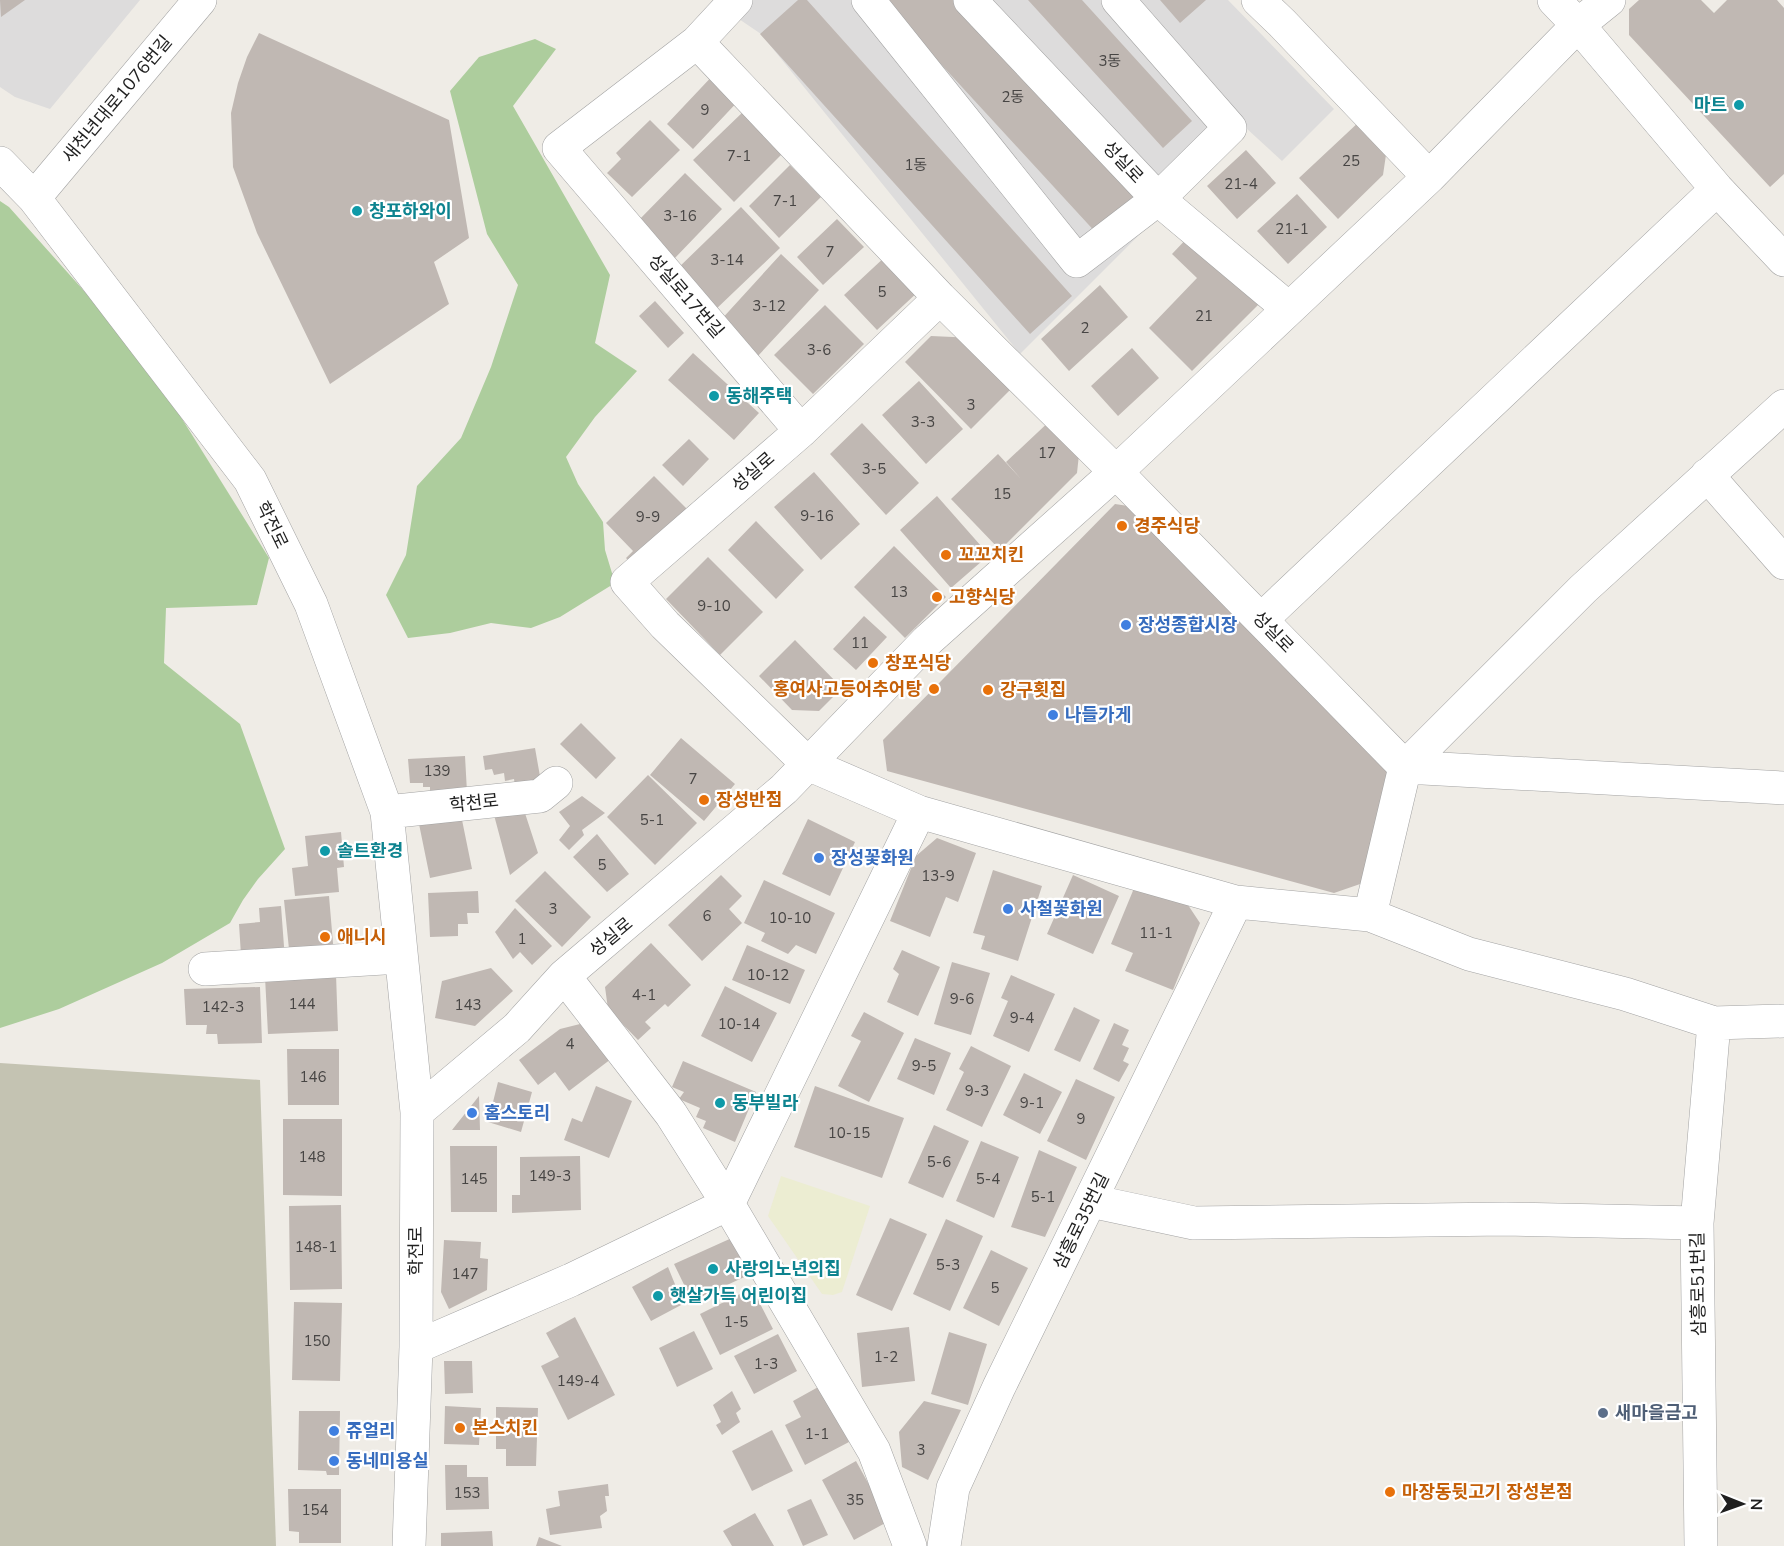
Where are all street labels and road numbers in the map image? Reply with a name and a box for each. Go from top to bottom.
street label: 새천년대로1076번길 [57,30,177,168]
street label: 성실로 [1097,136,1149,188]
street label: 성실로17번길 [643,249,729,343]
street label: 성실로 [726,447,780,497]
street label: 학전로 [250,497,294,553]
street label: 성실로 [1247,606,1299,658]
street label: 학천로 [448,788,500,818]
street label: 성실로 [584,912,638,962]
street label: 삼흥로35번길 [1047,1169,1115,1273]
street label: 학전로 [404,1226,428,1276]
street label: 삼흥로51번길 [1685,1232,1711,1336]

